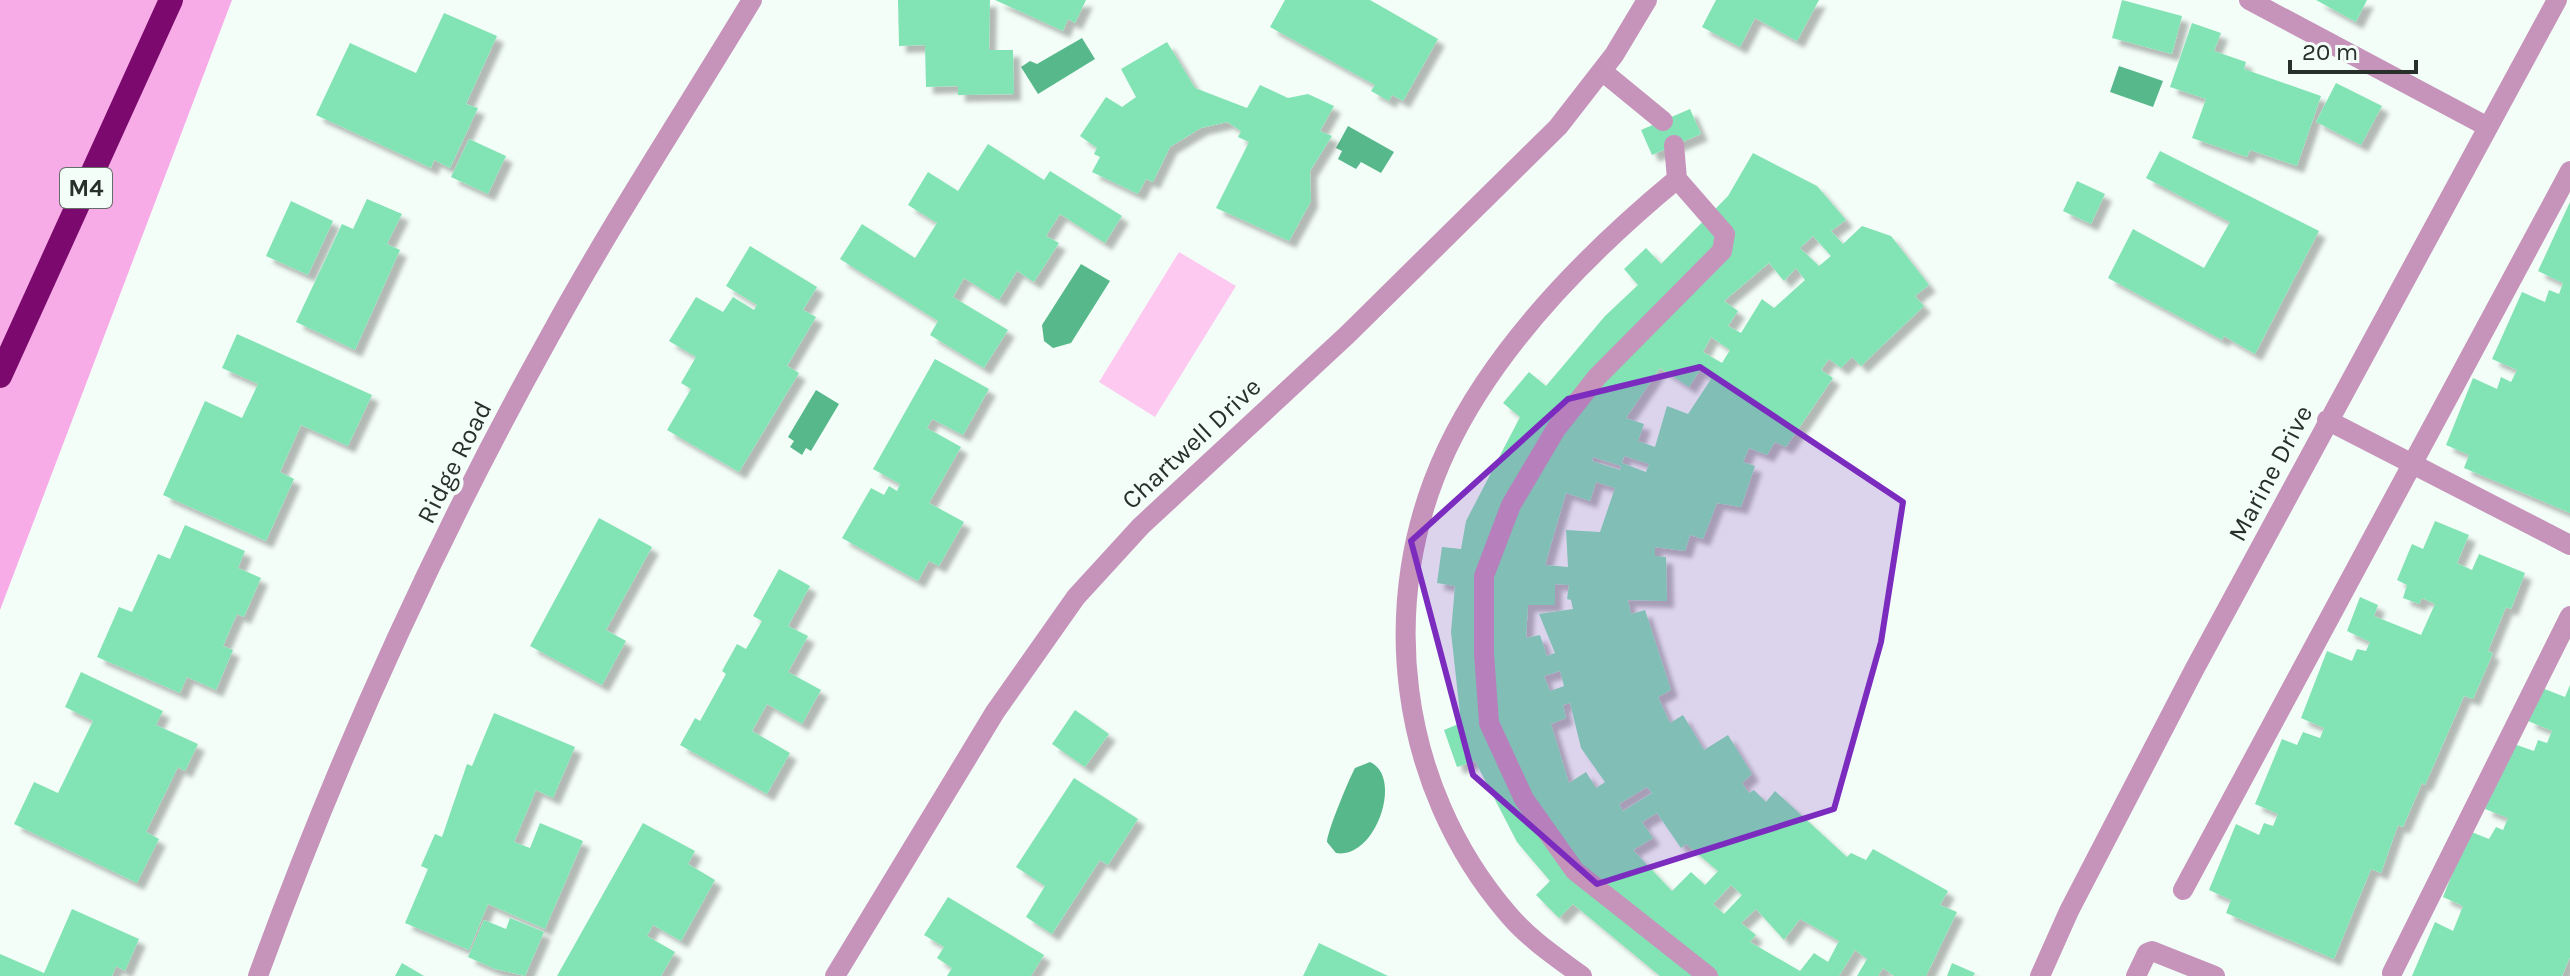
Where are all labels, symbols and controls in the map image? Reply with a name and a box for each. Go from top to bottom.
scale bar [2290,24,2416,74]
text: 20 m [2302,38,2358,66]
road number: M4 [60,168,112,208]
street label: Chartwell Drive [1115,371,1267,516]
street label: Ridge Road [410,396,498,529]
street label: Marine Drive [2222,400,2319,546]

